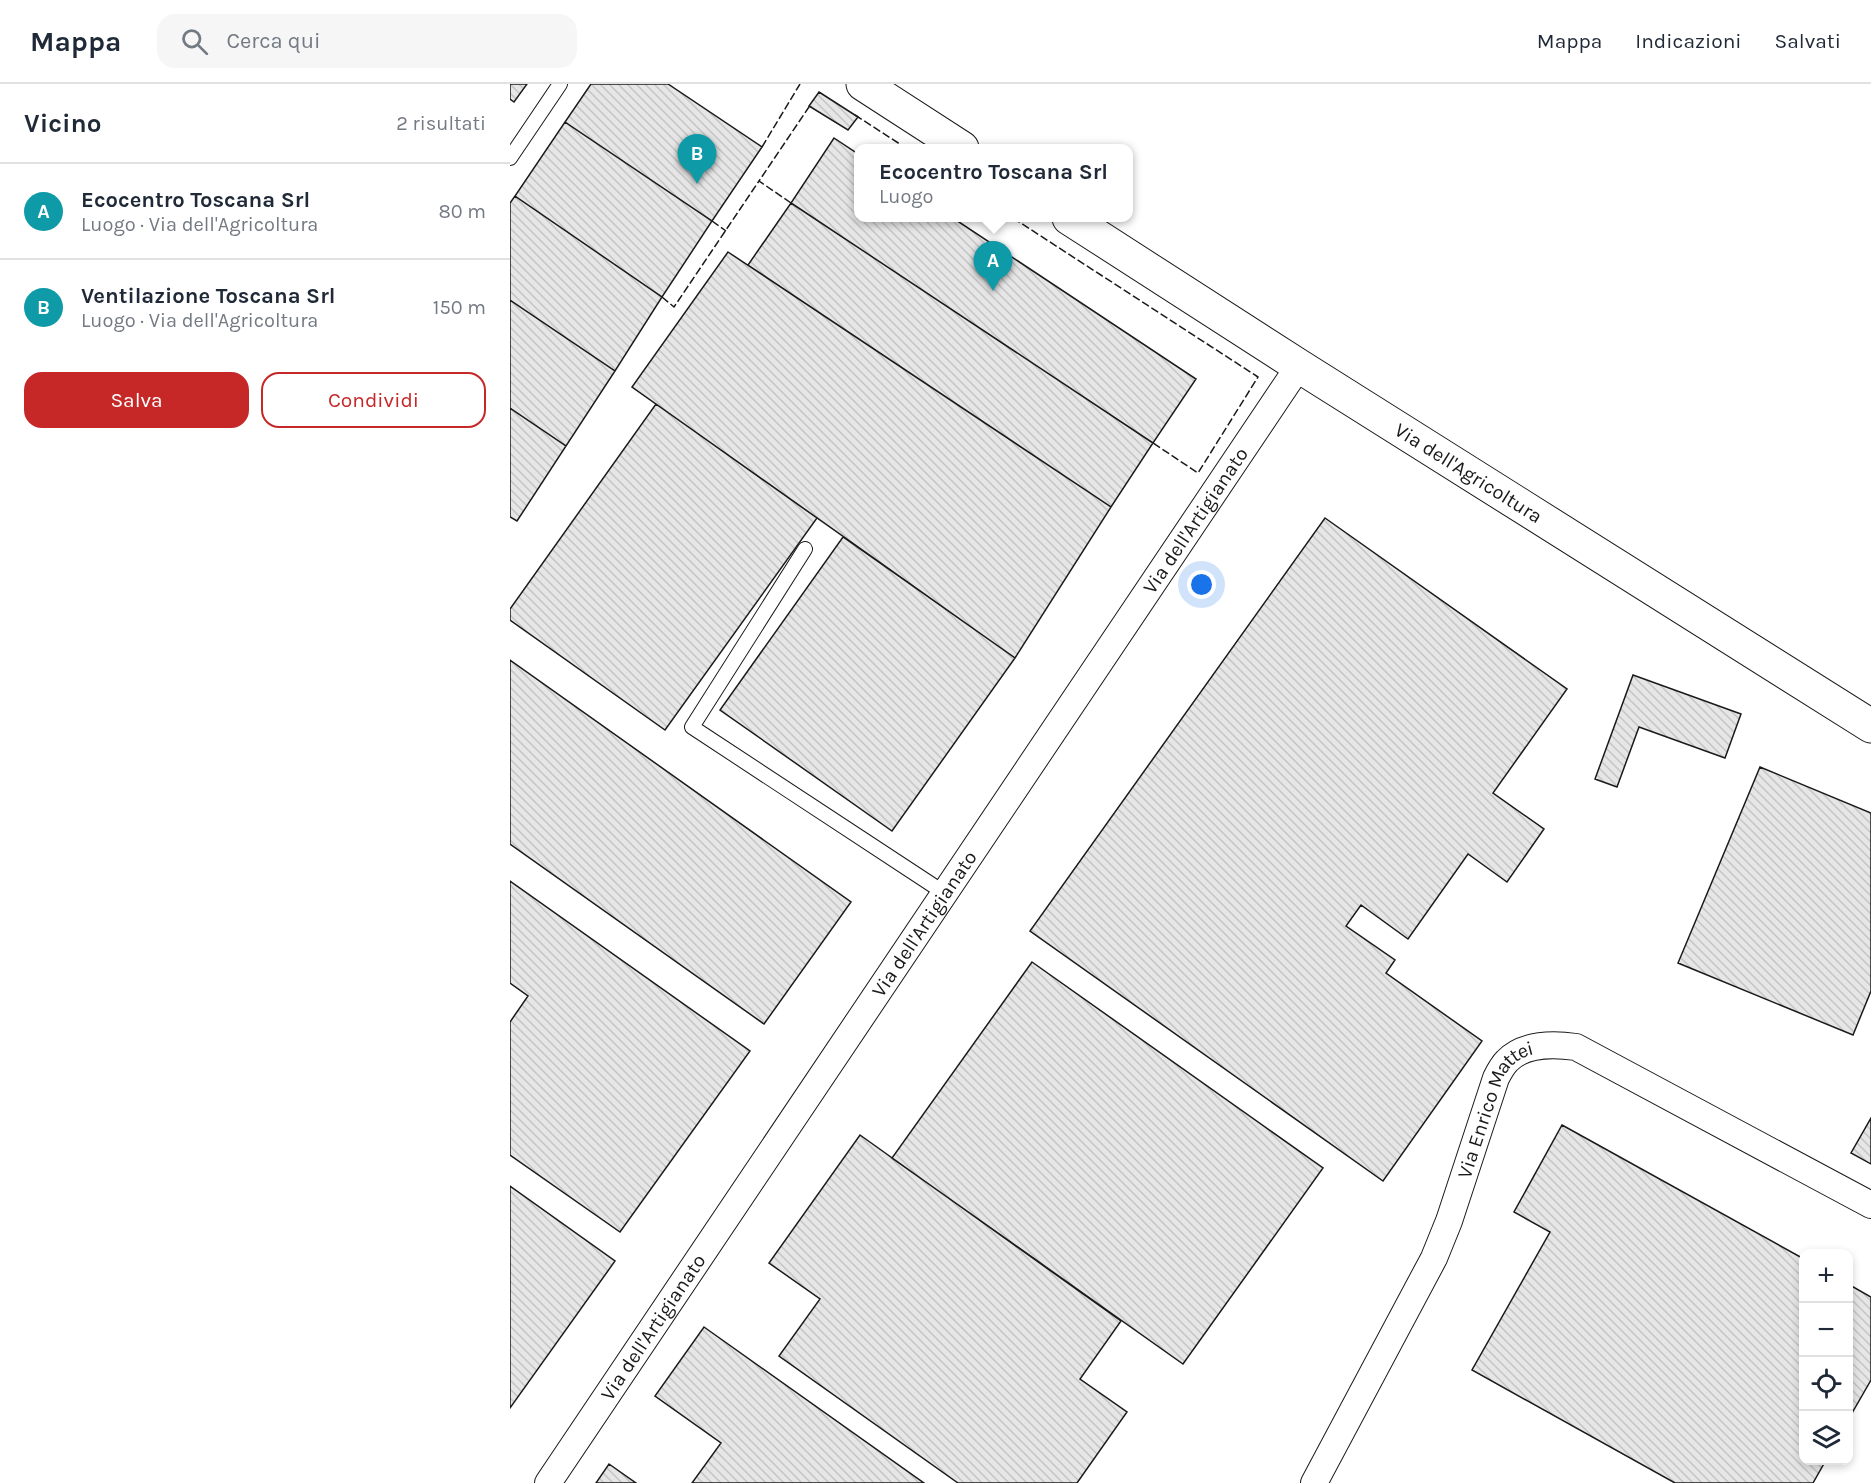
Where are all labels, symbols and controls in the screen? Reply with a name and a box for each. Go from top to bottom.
search box [157,14,577,68]
text: Mappa [30,25,121,58]
icon: search [178,25,211,58]
text: Cerca qui [226,28,321,54]
text: Mappa [1537,29,1602,53]
text: Indicazioni [1635,29,1742,53]
text: Salvati [1775,29,1841,53]
text: Vicino [24,108,101,139]
text: 2 risultati [396,112,486,135]
pin: B [678,135,717,184]
popup [854,144,1133,222]
text: Ecocentro Toscana Srl [879,159,1108,185]
text: Luogo [879,185,934,208]
text: Ecocentro Toscana Srl [81,187,310,213]
text: A [37,200,50,223]
text: 80 m [438,200,486,223]
text: Luogo · Via dell'Agricoltura [81,213,318,236]
pin: A [974,242,1012,291]
text: Ventilazione Toscana Srl [81,283,335,309]
text: B [37,296,50,319]
text: 150 m [433,296,486,319]
text: Luogo · Via dell'Agricoltura [81,309,318,332]
button: Salva [24,372,249,428]
button: Condividi [261,372,486,428]
street label: Via dell'Agricoltura [1391,418,1547,528]
street label: Via dell'Artigianato [1138,443,1253,598]
your location [1187,570,1216,599]
street label: Via dell'Artigianato [867,846,981,1001]
street label: Via Enrico Mattei [1452,1036,1536,1181]
map controls [1799,1249,1853,1465]
button: + [1799,1249,1853,1303]
street label: Via dell'Artigianato [596,1250,710,1404]
button: − [1799,1303,1853,1357]
button: locate [1799,1357,1853,1411]
button: layers [1799,1411,1853,1465]

